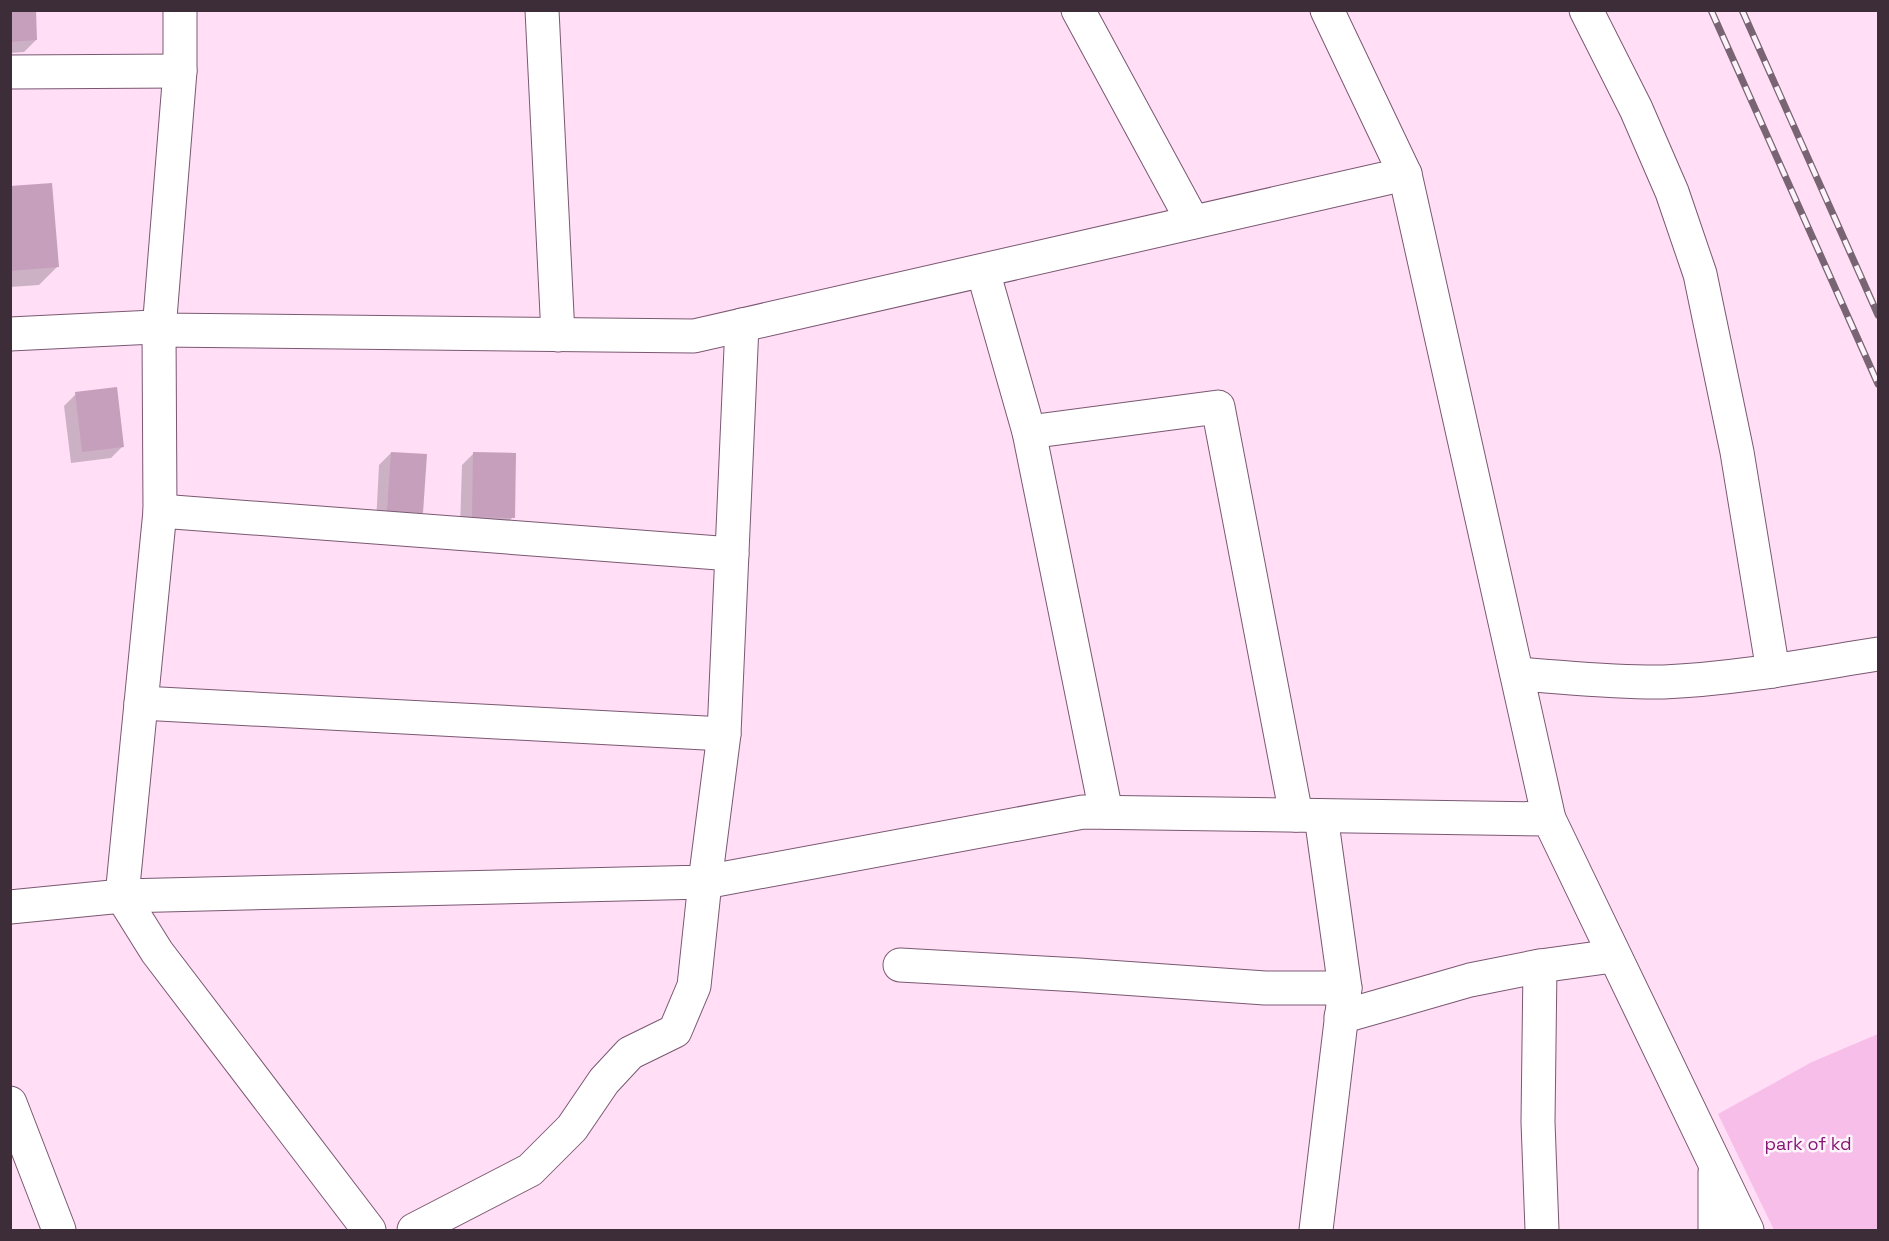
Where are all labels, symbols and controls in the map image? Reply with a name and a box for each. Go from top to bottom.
park label: park of kd [1764,1132,1852,1155]

